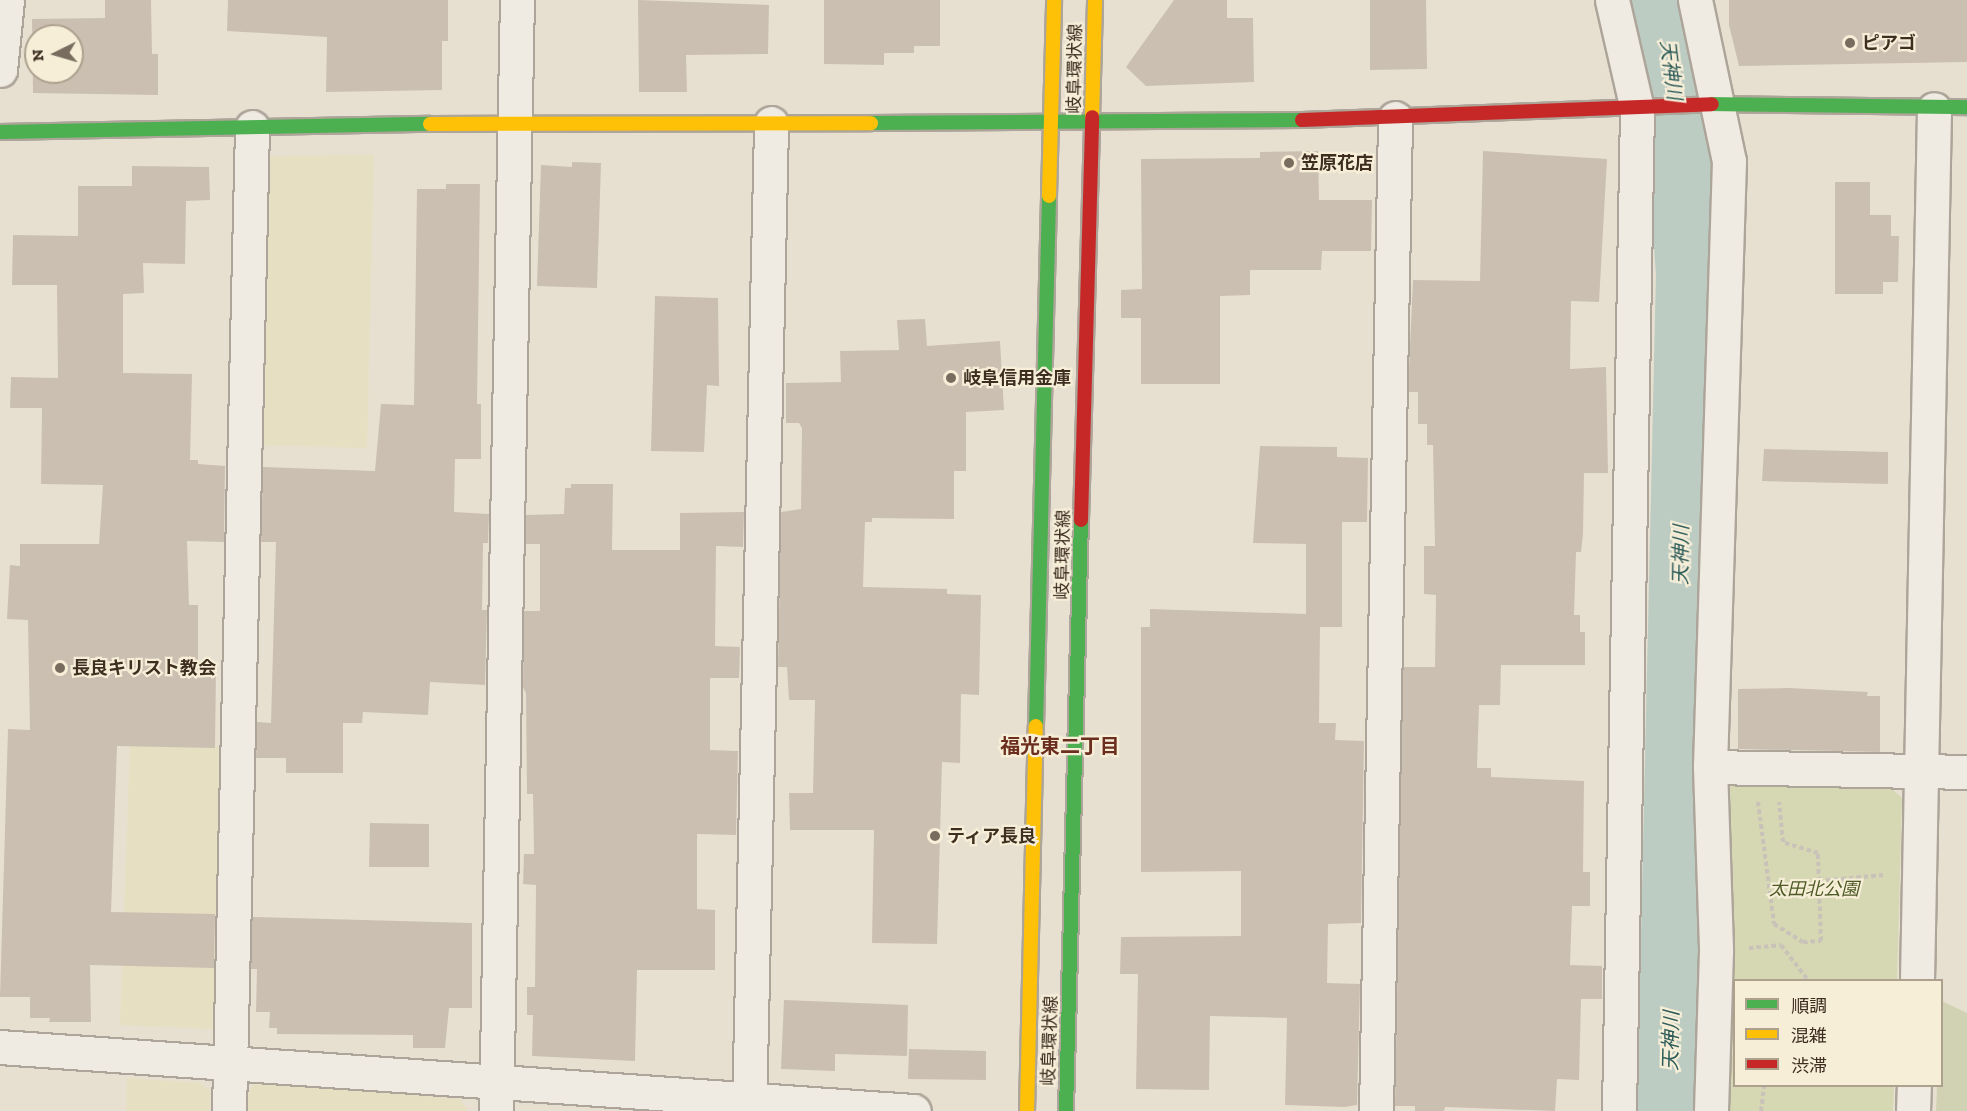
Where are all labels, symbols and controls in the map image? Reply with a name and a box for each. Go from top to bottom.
north arrow [24,24,84,84]
street label: 岐阜環状線 [1063,24,1087,114]
place label: ピアゴ [1862,32,1916,54]
marker: ピアゴ [1843,36,1857,50]
water label: 天神川 [1655,39,1687,101]
text: N [28,49,48,62]
place label: 笠原花店 [1301,152,1373,174]
marker: 笠原花店 [1282,156,1296,170]
place label: 岐阜信用金庫 [963,367,1071,389]
marker: 岐阜信用金庫 [944,371,958,385]
street label: 岐阜環状線 [1051,510,1075,600]
water label: 天神川 [1668,525,1694,585]
place label: 長良キリスト教会 [72,657,216,679]
marker: 長良キリスト教会 [53,661,67,675]
district label: 福光東二丁目 [1000,734,1120,758]
place label: ティア長良 [947,825,1037,847]
marker: ティア長良 [928,829,942,843]
park label: 太田北公園 [1769,878,1859,900]
legend [1733,979,1943,1087]
text: 順調 [1791,995,1827,1017]
street label: 岐阜環状線 [1038,996,1062,1086]
water label: 天神川 [1658,1011,1684,1071]
text: 混雑 [1791,1025,1827,1047]
text: 渋滞 [1791,1055,1827,1077]

